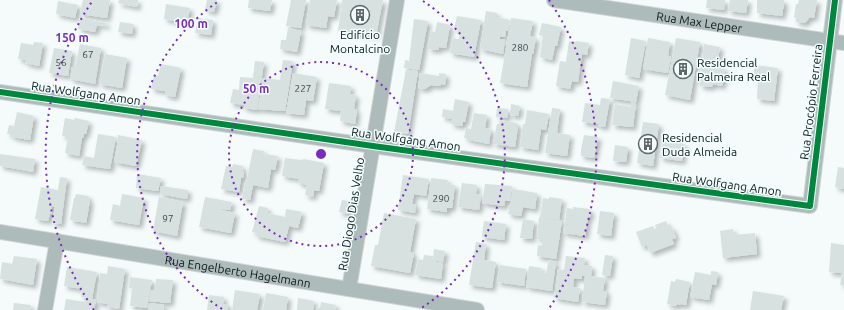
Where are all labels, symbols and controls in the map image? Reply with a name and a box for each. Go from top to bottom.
building icon: Edifício Montalcino [349,4,371,26]
street label: Rua Max Lepper [656,9,744,34]
text: 100 m [174,17,208,30]
place label: Edifício Montalcino [330,28,390,55]
text: 150 m [55,31,89,44]
house number: 280 [512,42,529,53]
street label: Rua Procópio Ferreira [797,43,825,161]
house number: 67 [82,49,94,60]
place label: Residencial Palmeira Real [697,56,770,83]
house number: 56 [55,57,67,68]
building icon: Residencial Palmeira Real [672,58,694,80]
street label: Rua Wolfgang Amon [30,79,142,107]
text: 50 m [243,82,269,95]
house number: 227 [295,83,311,94]
street label: Rua Wolfgang Amon [350,125,462,153]
place label: Residencial Duda Almeida [662,131,737,158]
building icon: Residencial Duda Almeida [637,133,659,155]
centre of rings [314,147,328,161]
street label: Rua Diogo Dias Velho [336,156,366,272]
street label: Rua Wolfgang Amon [671,170,783,198]
house number: 290 [433,193,450,204]
house number: 97 [162,213,174,224]
street label: Rua Engelberto Hagelmann [164,253,312,289]

